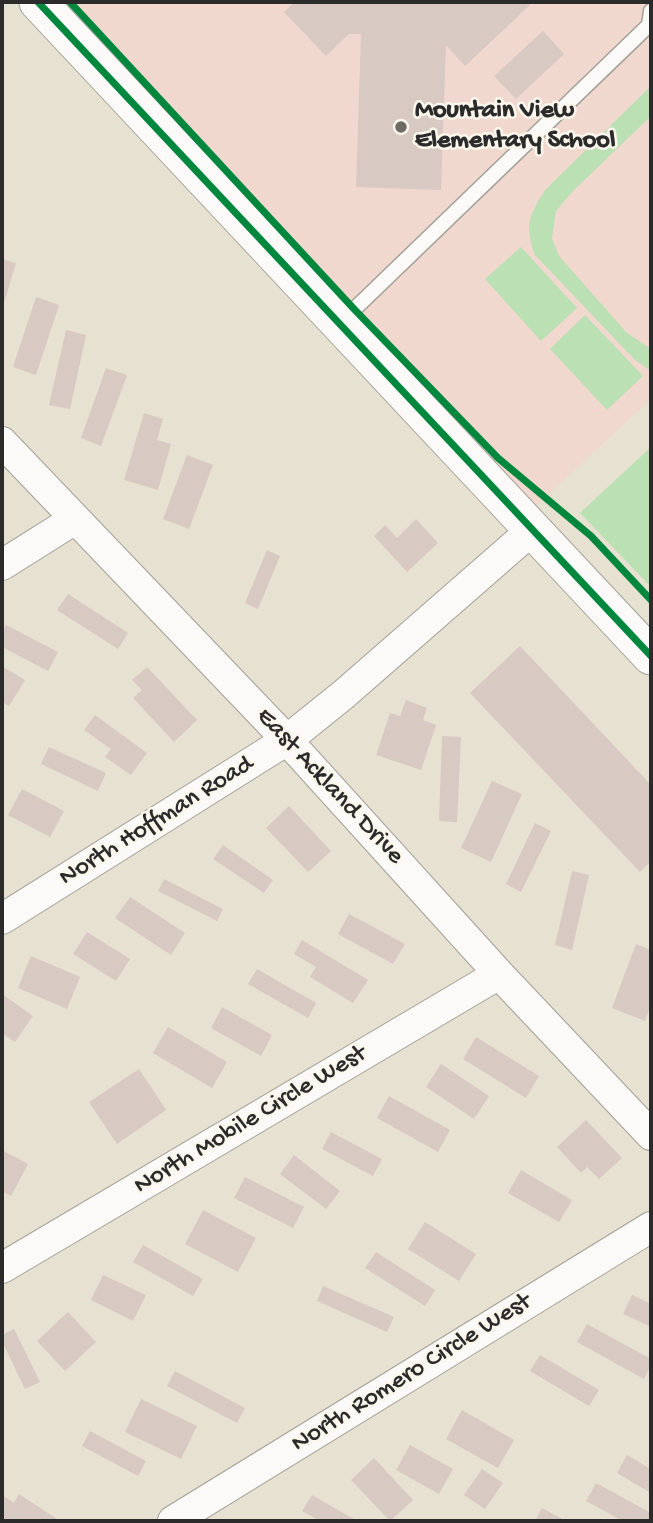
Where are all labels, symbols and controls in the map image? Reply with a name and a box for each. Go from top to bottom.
place label: Mountain View Elementary School [415,96,615,158]
marker: Mountain View Elementary School [393,119,409,135]
street label: East Ackland Drive [248,702,410,872]
street label: North Hoffman Road [54,750,260,894]
street label: North Mobile Circle West [129,1039,373,1203]
street label: North Romero Circle West [286,1287,538,1461]

